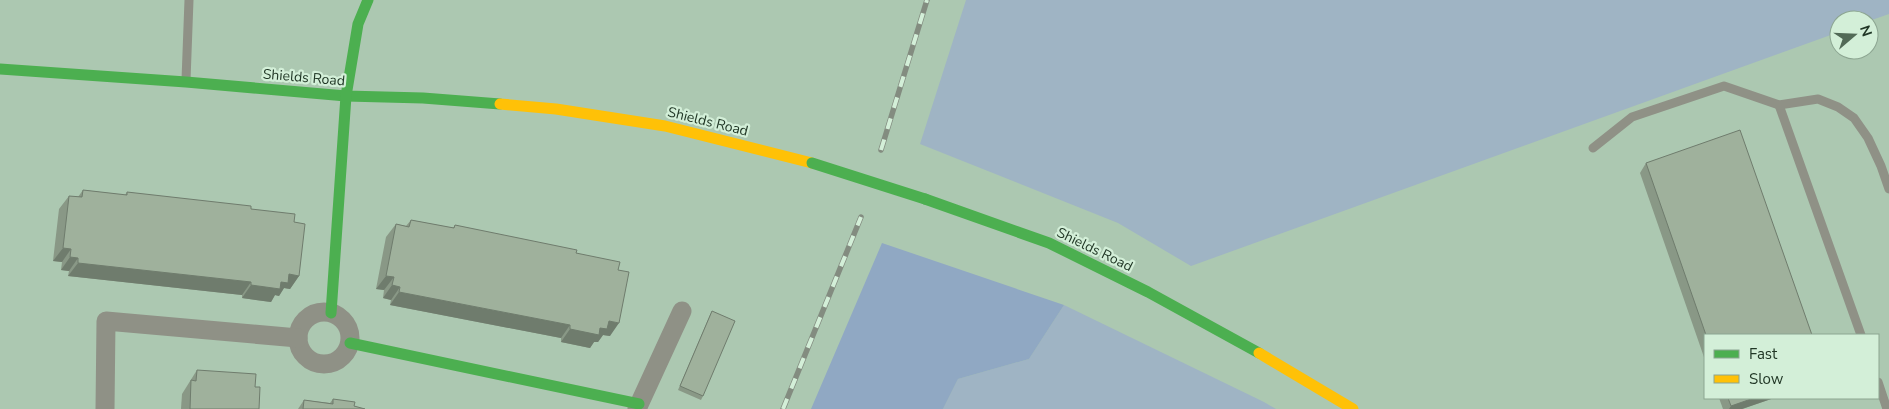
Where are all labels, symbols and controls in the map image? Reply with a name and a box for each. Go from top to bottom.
north arrow [1829,10,1879,60]
text: N [1855,23,1877,39]
street label: Shields Road [262,64,346,91]
street label: Shields Road [666,102,750,141]
street label: Shields Road [1054,223,1136,276]
legend [1704,334,1879,399]
text: Fast [1749,344,1778,364]
text: Slow [1749,369,1784,389]

